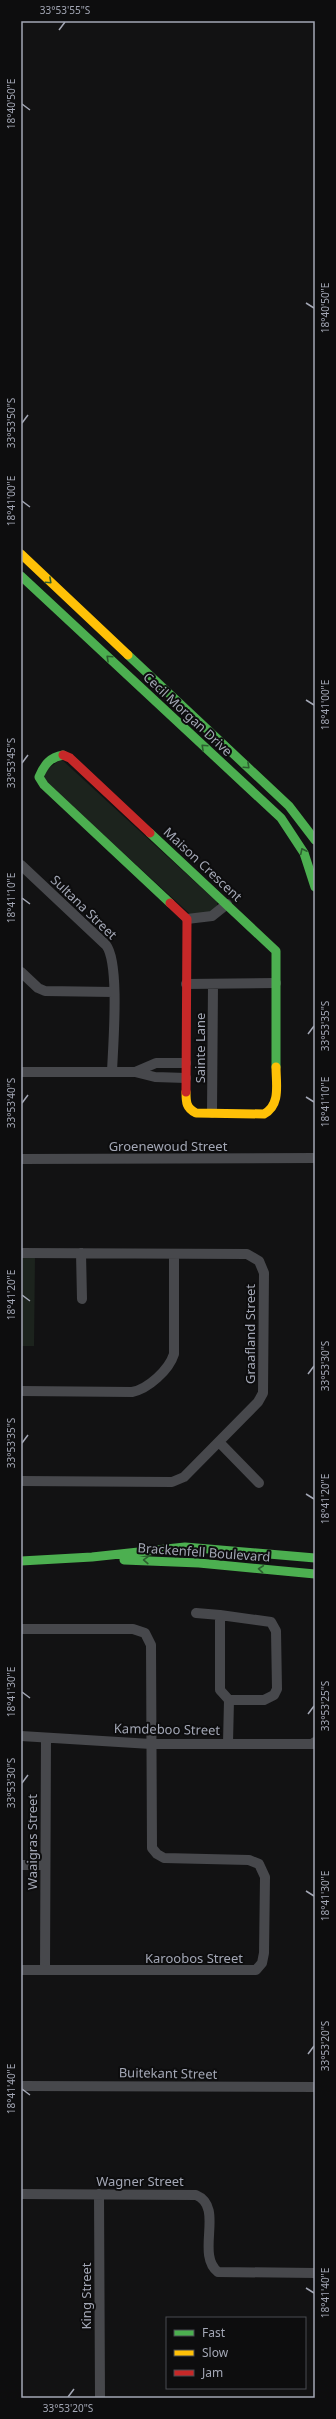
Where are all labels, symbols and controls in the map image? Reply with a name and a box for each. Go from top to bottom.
text: 33°53'55"S [40,3,91,17]
text: 18°40'50"E [4,79,18,129]
text: 18°40'50"E [318,283,332,333]
text: 33°53'50"S [4,397,18,448]
text: 18°41'00"E [4,476,18,526]
one-way arrow [45,576,52,583]
one-way arrow [106,655,114,663]
street label: Cecil Morgan Drive [140,668,236,760]
text: 18°41'00"E [318,680,332,730]
text: 33°53'45"S [4,737,18,788]
one-way arrow [201,744,209,751]
one-way arrow [242,761,249,768]
street label: Maison Crescent [160,823,246,905]
one-way arrow [300,847,308,855]
street label: Sultana Street [47,871,121,943]
text: 18°41'10"E [4,873,18,923]
text: 33°53'35"S [318,1000,332,1051]
street label: Sainte Lane [191,1013,209,1083]
text: 33°53'40"S [4,1077,18,1128]
text: 18°41'10"E [318,1077,332,1127]
street label: Groenewoud Street [109,1137,228,1155]
text: 18°41'20"E [4,1270,18,1320]
street label: Graafland Street [241,1284,259,1384]
text: 33°53'30"S [318,1340,332,1391]
text: 33°53'35"S [4,1417,18,1468]
text: 18°41'20"E [318,1474,332,1524]
street label: Brackenfell Boulevard [137,1538,271,1566]
one-way arrow [143,1556,149,1565]
one-way arrow [258,1564,264,1573]
text: 18°41'30"E [4,1667,18,1717]
text: 33°53'25"S [318,1680,332,1731]
street label: Kamdeboo Street [114,1719,221,1739]
text: 33°53'30"S [4,1757,18,1808]
street label: Waaigras Street [23,1794,41,1890]
text: 18°41'30"E [318,1871,332,1921]
street label: Karoobos Street [145,1949,243,1967]
text: 33°53'20"S [318,2020,332,2071]
street label: Buitekant Street [119,2063,218,2083]
text: 18°41'40"E [4,2064,18,2114]
street label: Wagner Street [96,2172,184,2190]
street label: King Street [77,2262,95,2330]
text: 18°41'40"E [318,2268,332,2318]
legend [166,2317,306,2389]
text: Fast [202,2324,226,2341]
text: Slow [202,2344,229,2361]
text: Jam [201,2364,223,2381]
text: 33°53'20"S [43,2401,94,2415]

